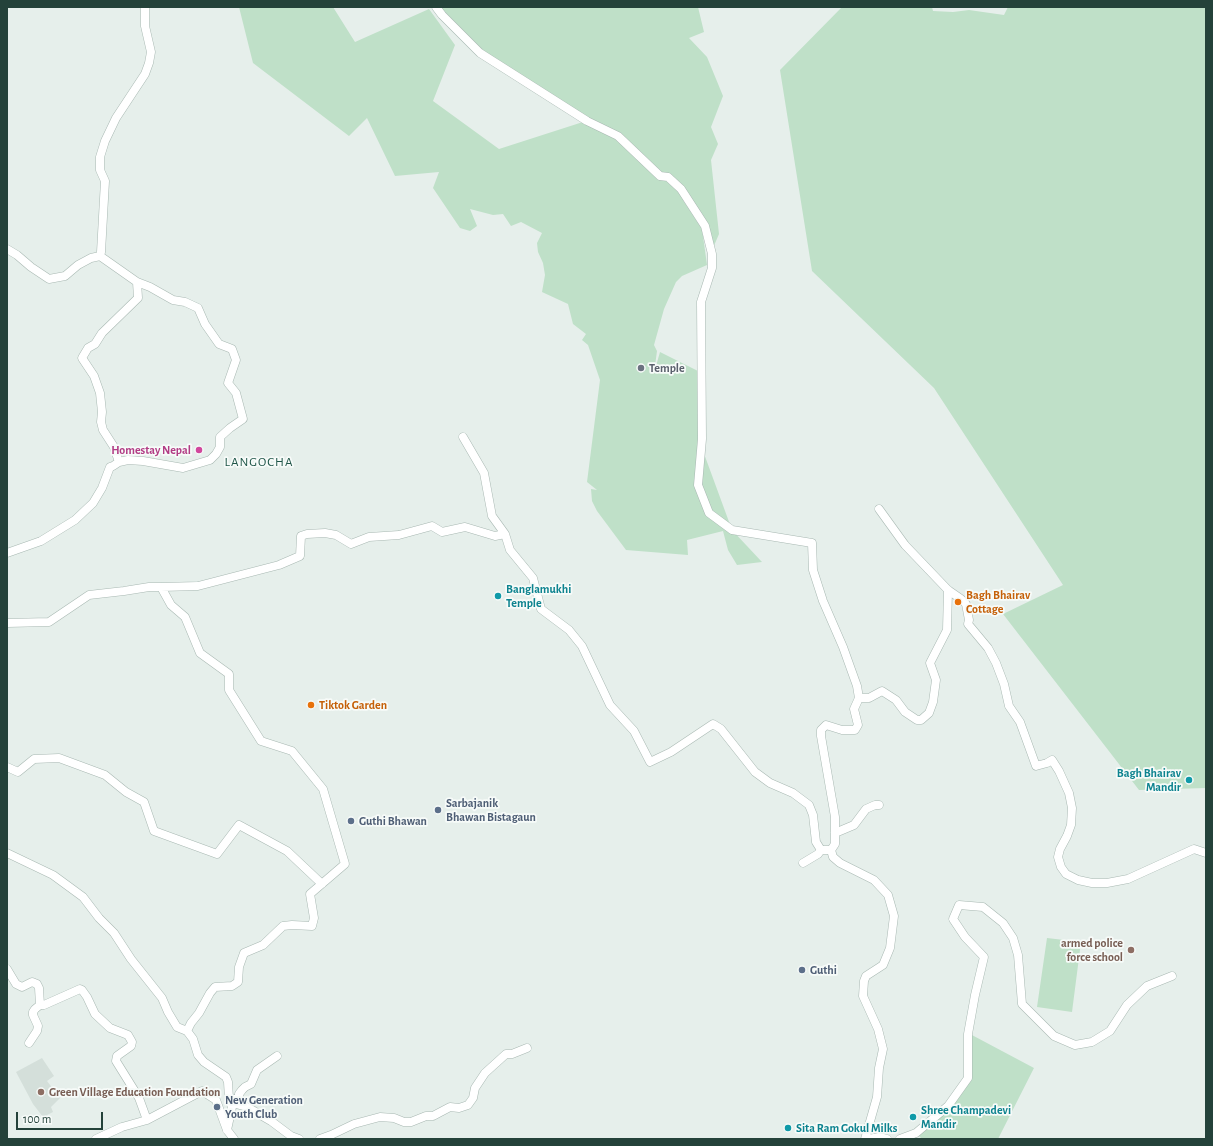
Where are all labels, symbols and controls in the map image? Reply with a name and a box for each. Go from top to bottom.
place label: Temple [649,361,685,375]
marker: Temple [636,363,646,373]
place label: Homestay Nepal [111,443,191,457]
marker: Homestay Nepal [194,445,204,455]
district label: LANGOCHA [225,454,293,470]
place label: Banglamukhi Temple [506,582,571,610]
place label: Bagh Bhairav Cottage [966,588,1030,616]
marker: Banglamukhi Temple [493,591,503,601]
marker: Bagh Bhairav Cottage [953,597,963,607]
place label: Tiktok Garden [319,698,387,712]
marker: Tiktok Garden [306,700,316,710]
place label: Bagh Bhairav Mandir [1117,766,1181,794]
marker: Bagh Bhairav Mandir [1184,775,1194,785]
place label: Sarbajanik Bhawan Bistagaun [446,796,536,824]
marker: Sarbajanik Bhawan Bistagaun [433,805,443,815]
place label: Guthi Bhawan [359,814,427,828]
marker: Guthi Bhawan [346,816,356,826]
place label: armed police force school [1061,936,1123,964]
marker: armed police force school [1126,945,1136,955]
place label: Guthi [810,963,837,977]
marker: Guthi [797,965,807,975]
place label: Green Village Education Foundation [49,1085,220,1099]
marker: Green Village Education Foundation [36,1087,46,1097]
place label: New Generation Youth Club [225,1093,303,1121]
marker: New Generation Youth Club [212,1102,222,1112]
place label: Shree Champadevi Mandir [921,1103,1011,1131]
scale bar [18,1104,105,1130]
marker: Shree Champadevi Mandir [908,1112,918,1122]
text: 100 m [23,1113,51,1125]
place label: Sita Ram Gokul Milks [796,1121,897,1135]
marker: Sita Ram Gokul Milks [783,1123,793,1133]

